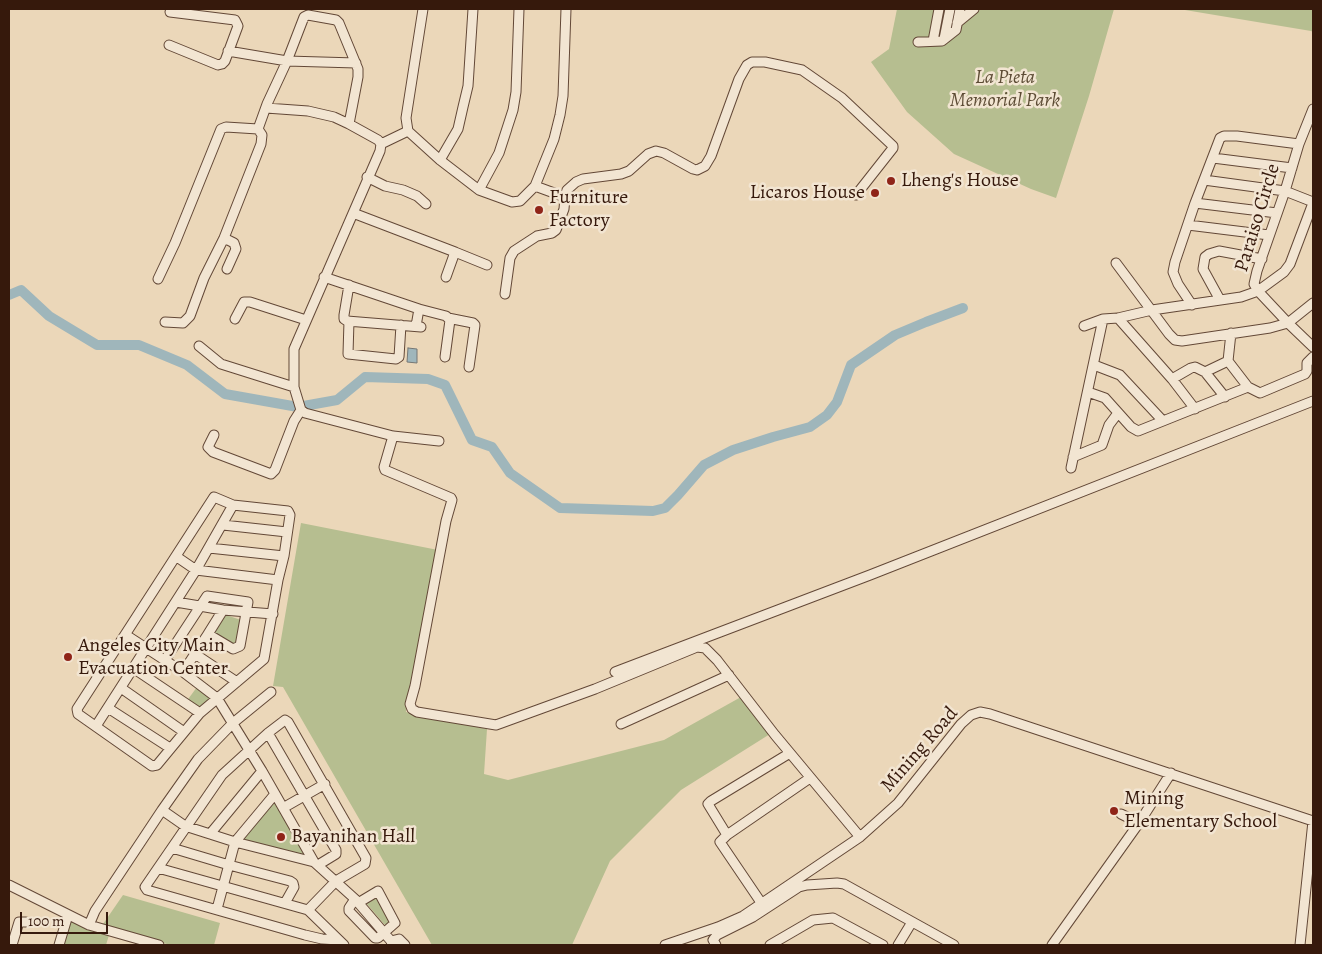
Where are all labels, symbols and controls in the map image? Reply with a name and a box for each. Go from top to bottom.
park label: La Pieta Memorial Park [950,66,1060,113]
street label: Paraiso Circle [1230,161,1286,275]
place label: Lheng's House [901,169,1019,193]
marker: Lheng's House [885,175,897,187]
place label: Licaros House [750,181,865,205]
place label: Furniture Factory [549,186,628,233]
marker: Licaros House [869,187,881,199]
marker: Furniture Factory [533,204,545,216]
place label: Angeles City Main Evacuation Center [78,634,228,681]
marker: Angeles City Main Evacuation Center [62,651,74,663]
street label: Mining Road [876,702,964,798]
place label: Mining Elementary School [1124,787,1277,834]
marker: Mining Elementary School [1108,805,1120,817]
place label: Bayanihan Hall [291,825,415,849]
marker: Bayanihan Hall [275,831,287,843]
scale bar [22,902,110,934]
text: 100 m [28,911,65,931]

